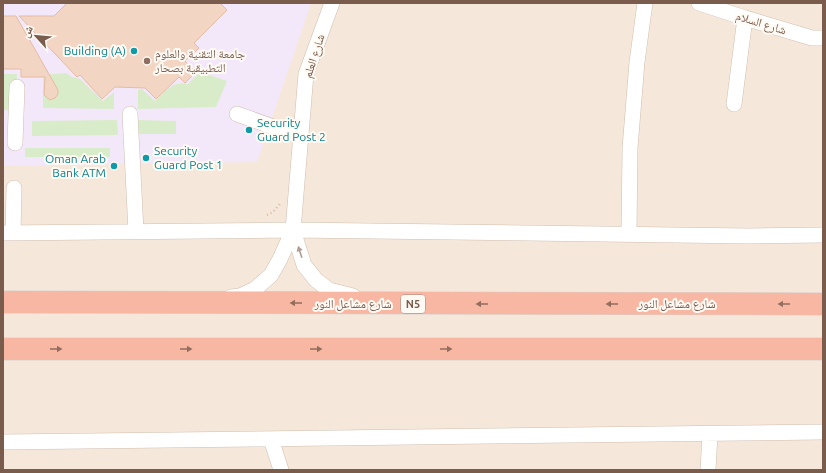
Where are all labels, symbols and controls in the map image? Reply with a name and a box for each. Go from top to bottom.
street label: شارع السلام [734,9,788,38]
north arrow [16,16,56,56]
text: ش [19,23,37,40]
street label: شارع العلم [300,32,329,80]
place label: Building (A) [64,44,126,58]
marker: Building (A) [129,46,139,56]
place label: جامعة التقنية والعلوم التطبيقية بصحار [154,47,245,75]
marker: جامعة التقنية والعلوم التطبيقية بصحار [142,56,152,66]
place label: Security Guard Post 2 [257,116,326,143]
marker: Security Guard Post 2 [244,125,254,135]
place label: Security Guard Post 1 [154,144,223,171]
place label: Oman Arab Bank ATM [45,152,106,179]
marker: Security Guard Post 1 [141,153,151,163]
marker: Oman Arab Bank ATM [109,161,119,171]
one-way arrow [297,246,303,258]
road number: N5 [401,295,425,313]
street label: شارع مشاعل النور [313,297,392,312]
street label: شارع مشاعل النور [637,297,716,312]
one-way arrow [289,300,302,306]
one-way arrow [475,301,488,307]
one-way arrow [605,301,618,307]
one-way arrow [777,301,790,307]
one-way arrow [50,346,63,352]
one-way arrow [180,346,193,352]
one-way arrow [310,346,323,352]
one-way arrow [440,346,453,352]

